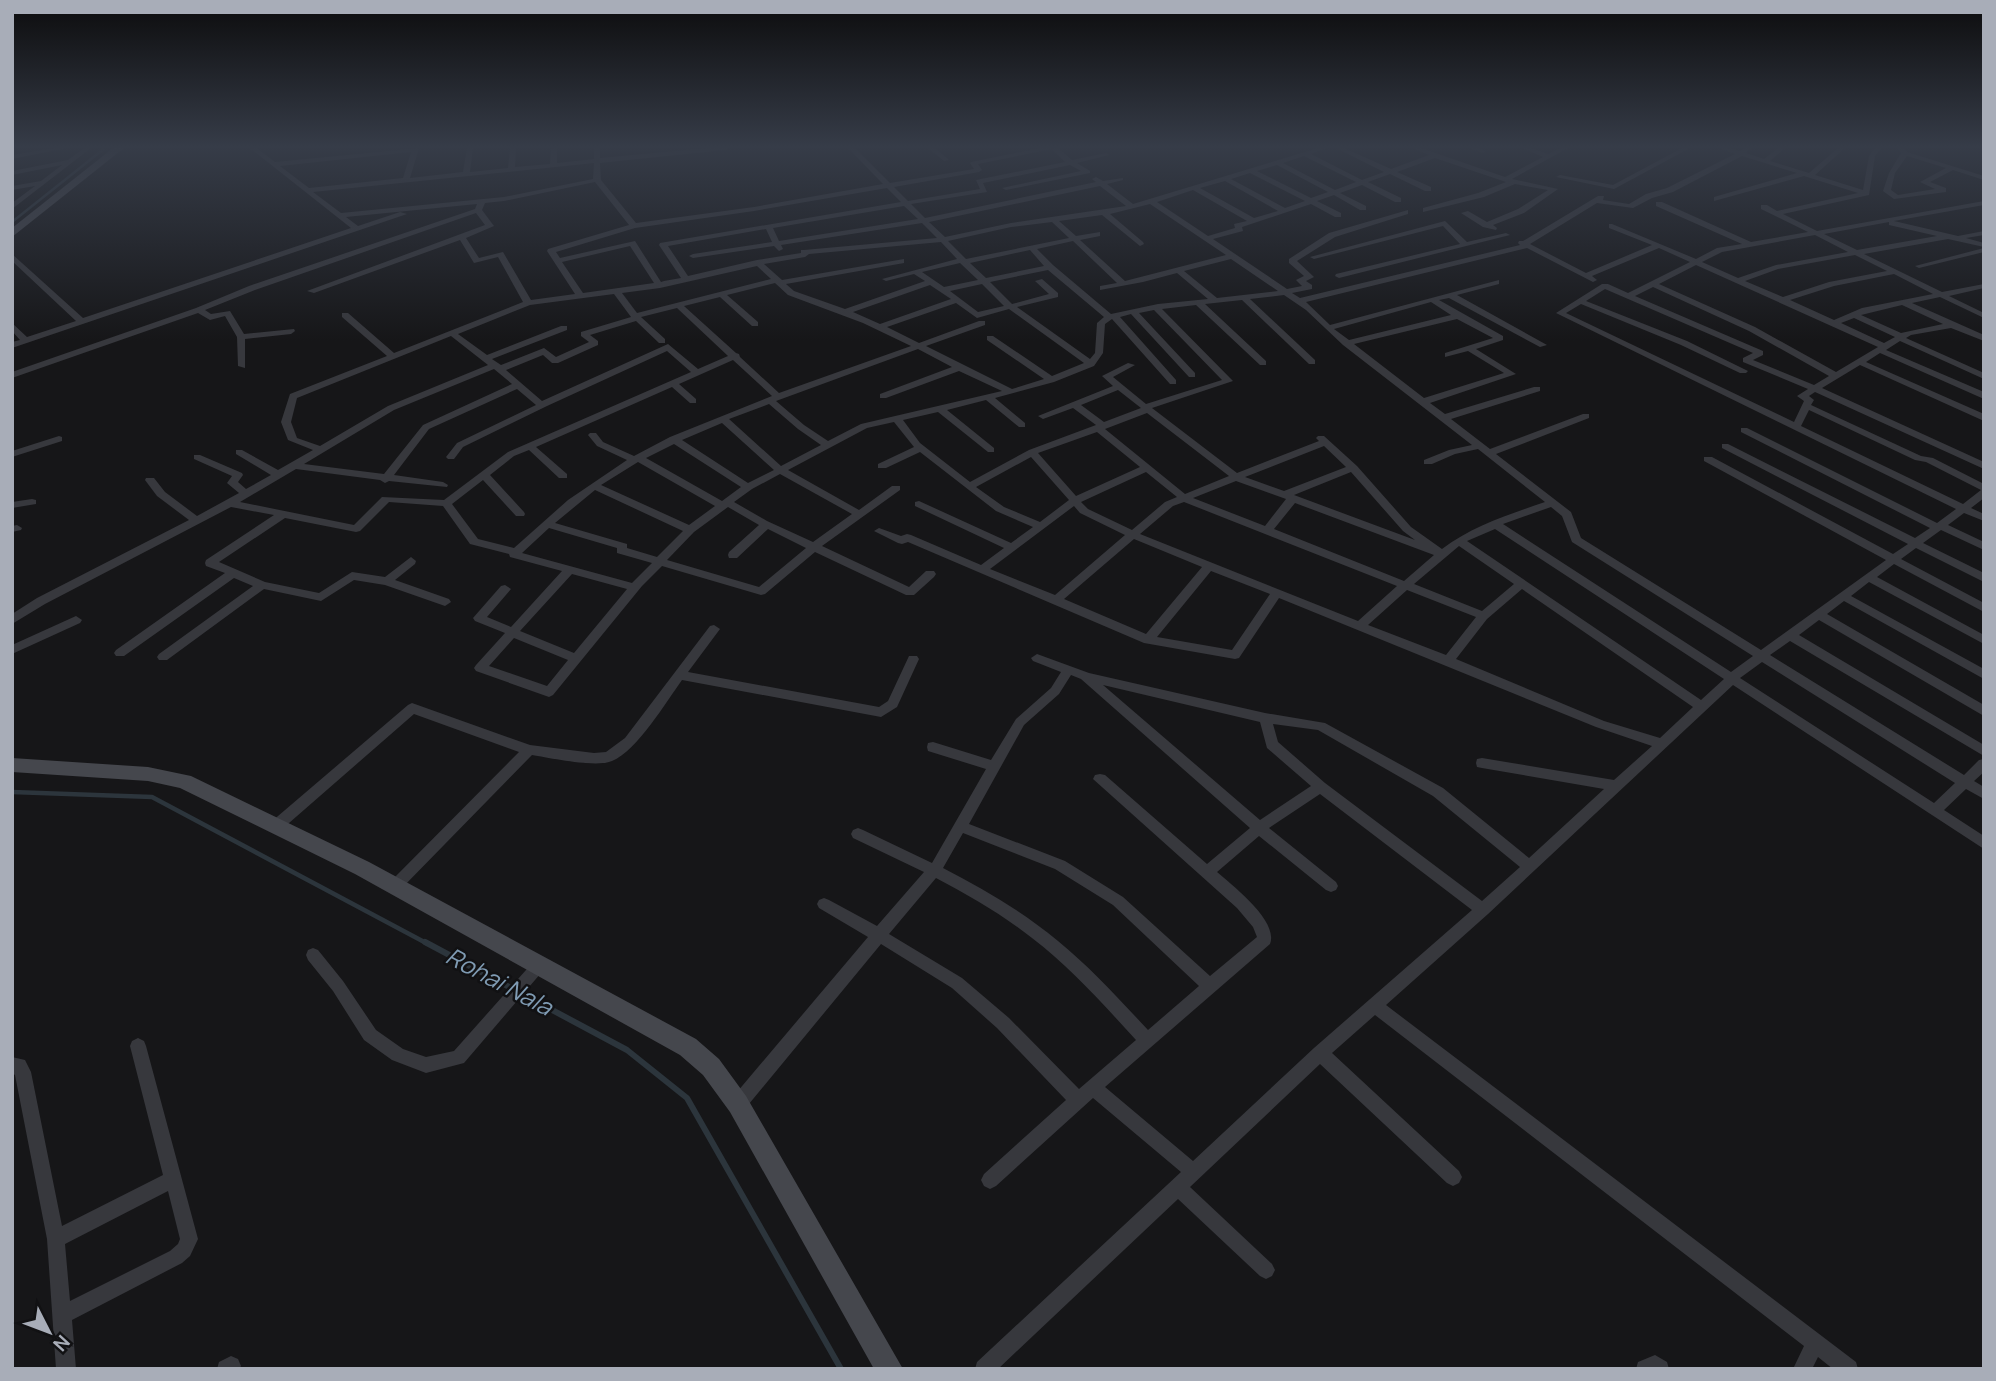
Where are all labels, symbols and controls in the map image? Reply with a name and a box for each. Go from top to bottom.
water label: Rohai Nala [441,939,560,1023]
north arrow [14,1297,84,1367]
text: N [47,1330,76,1357]

